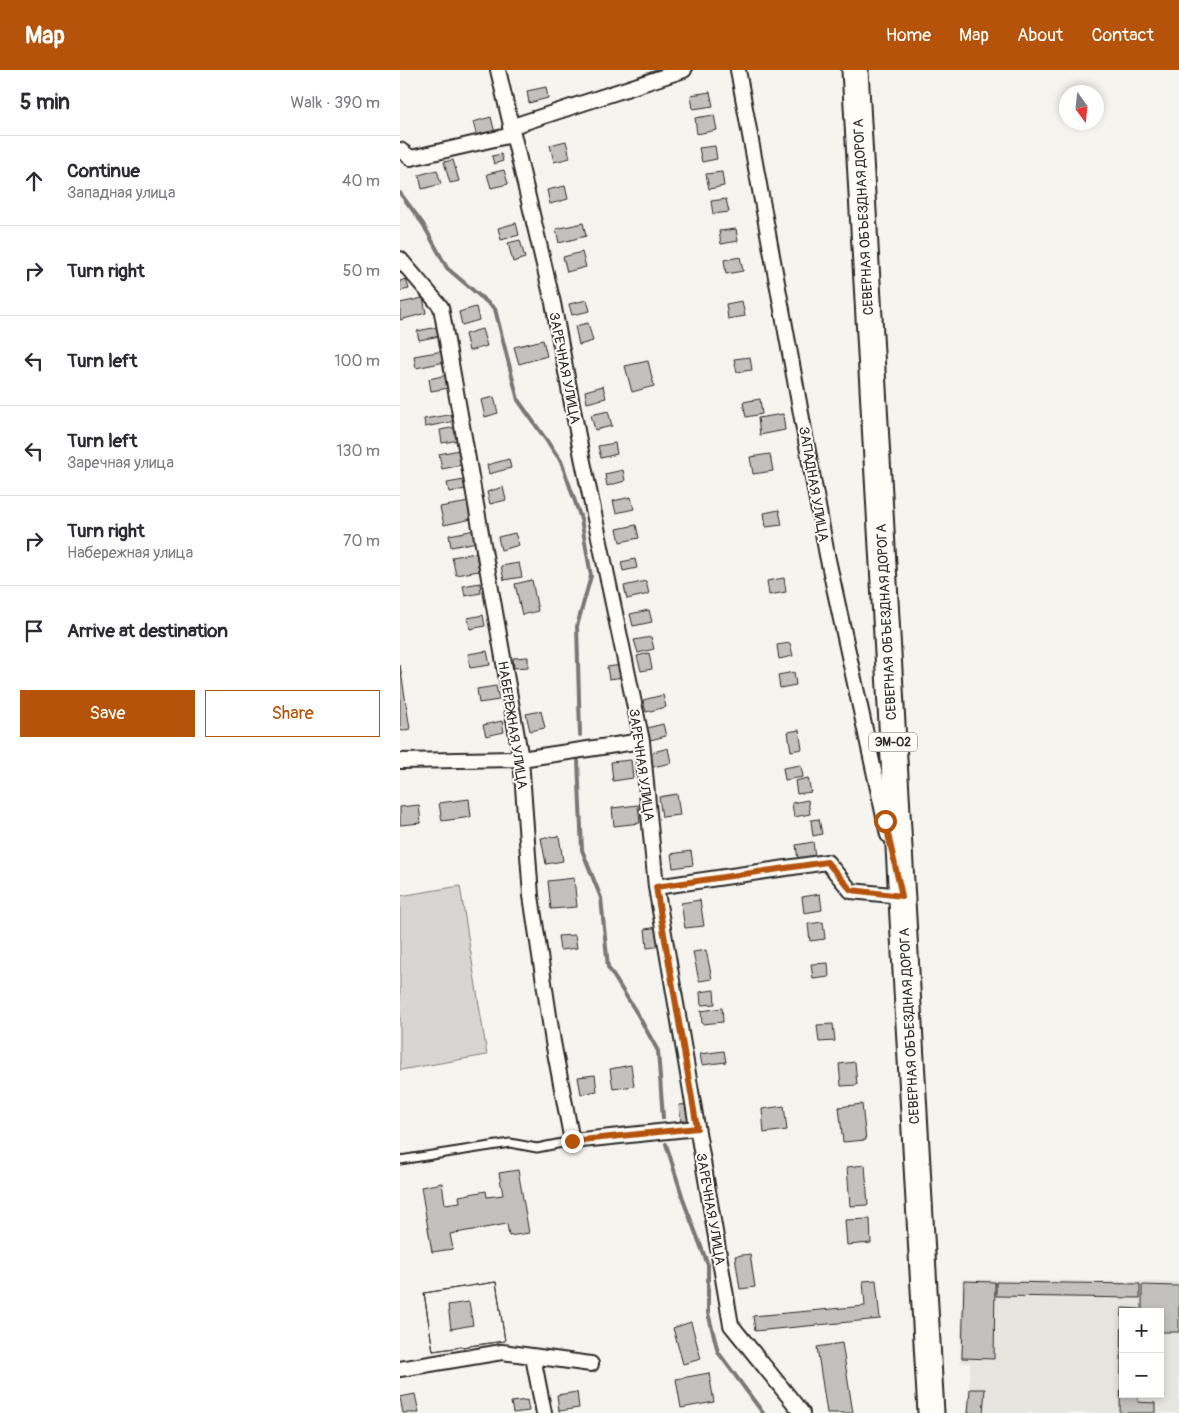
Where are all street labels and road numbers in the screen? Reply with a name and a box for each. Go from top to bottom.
street label: СЕВЕРНАЯ ОБЪЕЗДНАЯ ДОРОГА [850,118,877,316]
street label: ЗАРЕЧНАЯ УЛИЦА [545,311,584,425]
street label: ЗАПАДНАЯ УЛИЦА [795,425,832,543]
street label: СЕВЕРНАЯ ОБЪЕЗДНАЯ ДОРОГА [873,523,900,721]
street label: НАБЕРЕЖНАЯ УЛИЦА [494,660,531,790]
street label: ЗАРЕЧНАЯ УЛИЦА [625,708,658,822]
road number: ЭМ-02 [869,732,917,752]
street label: СЕВЕРНАЯ ОБЪЕЗДНАЯ ДОРОГА [896,927,923,1125]
street label: ЗАРЕЧНАЯ УЛИЦА [692,1152,729,1266]

